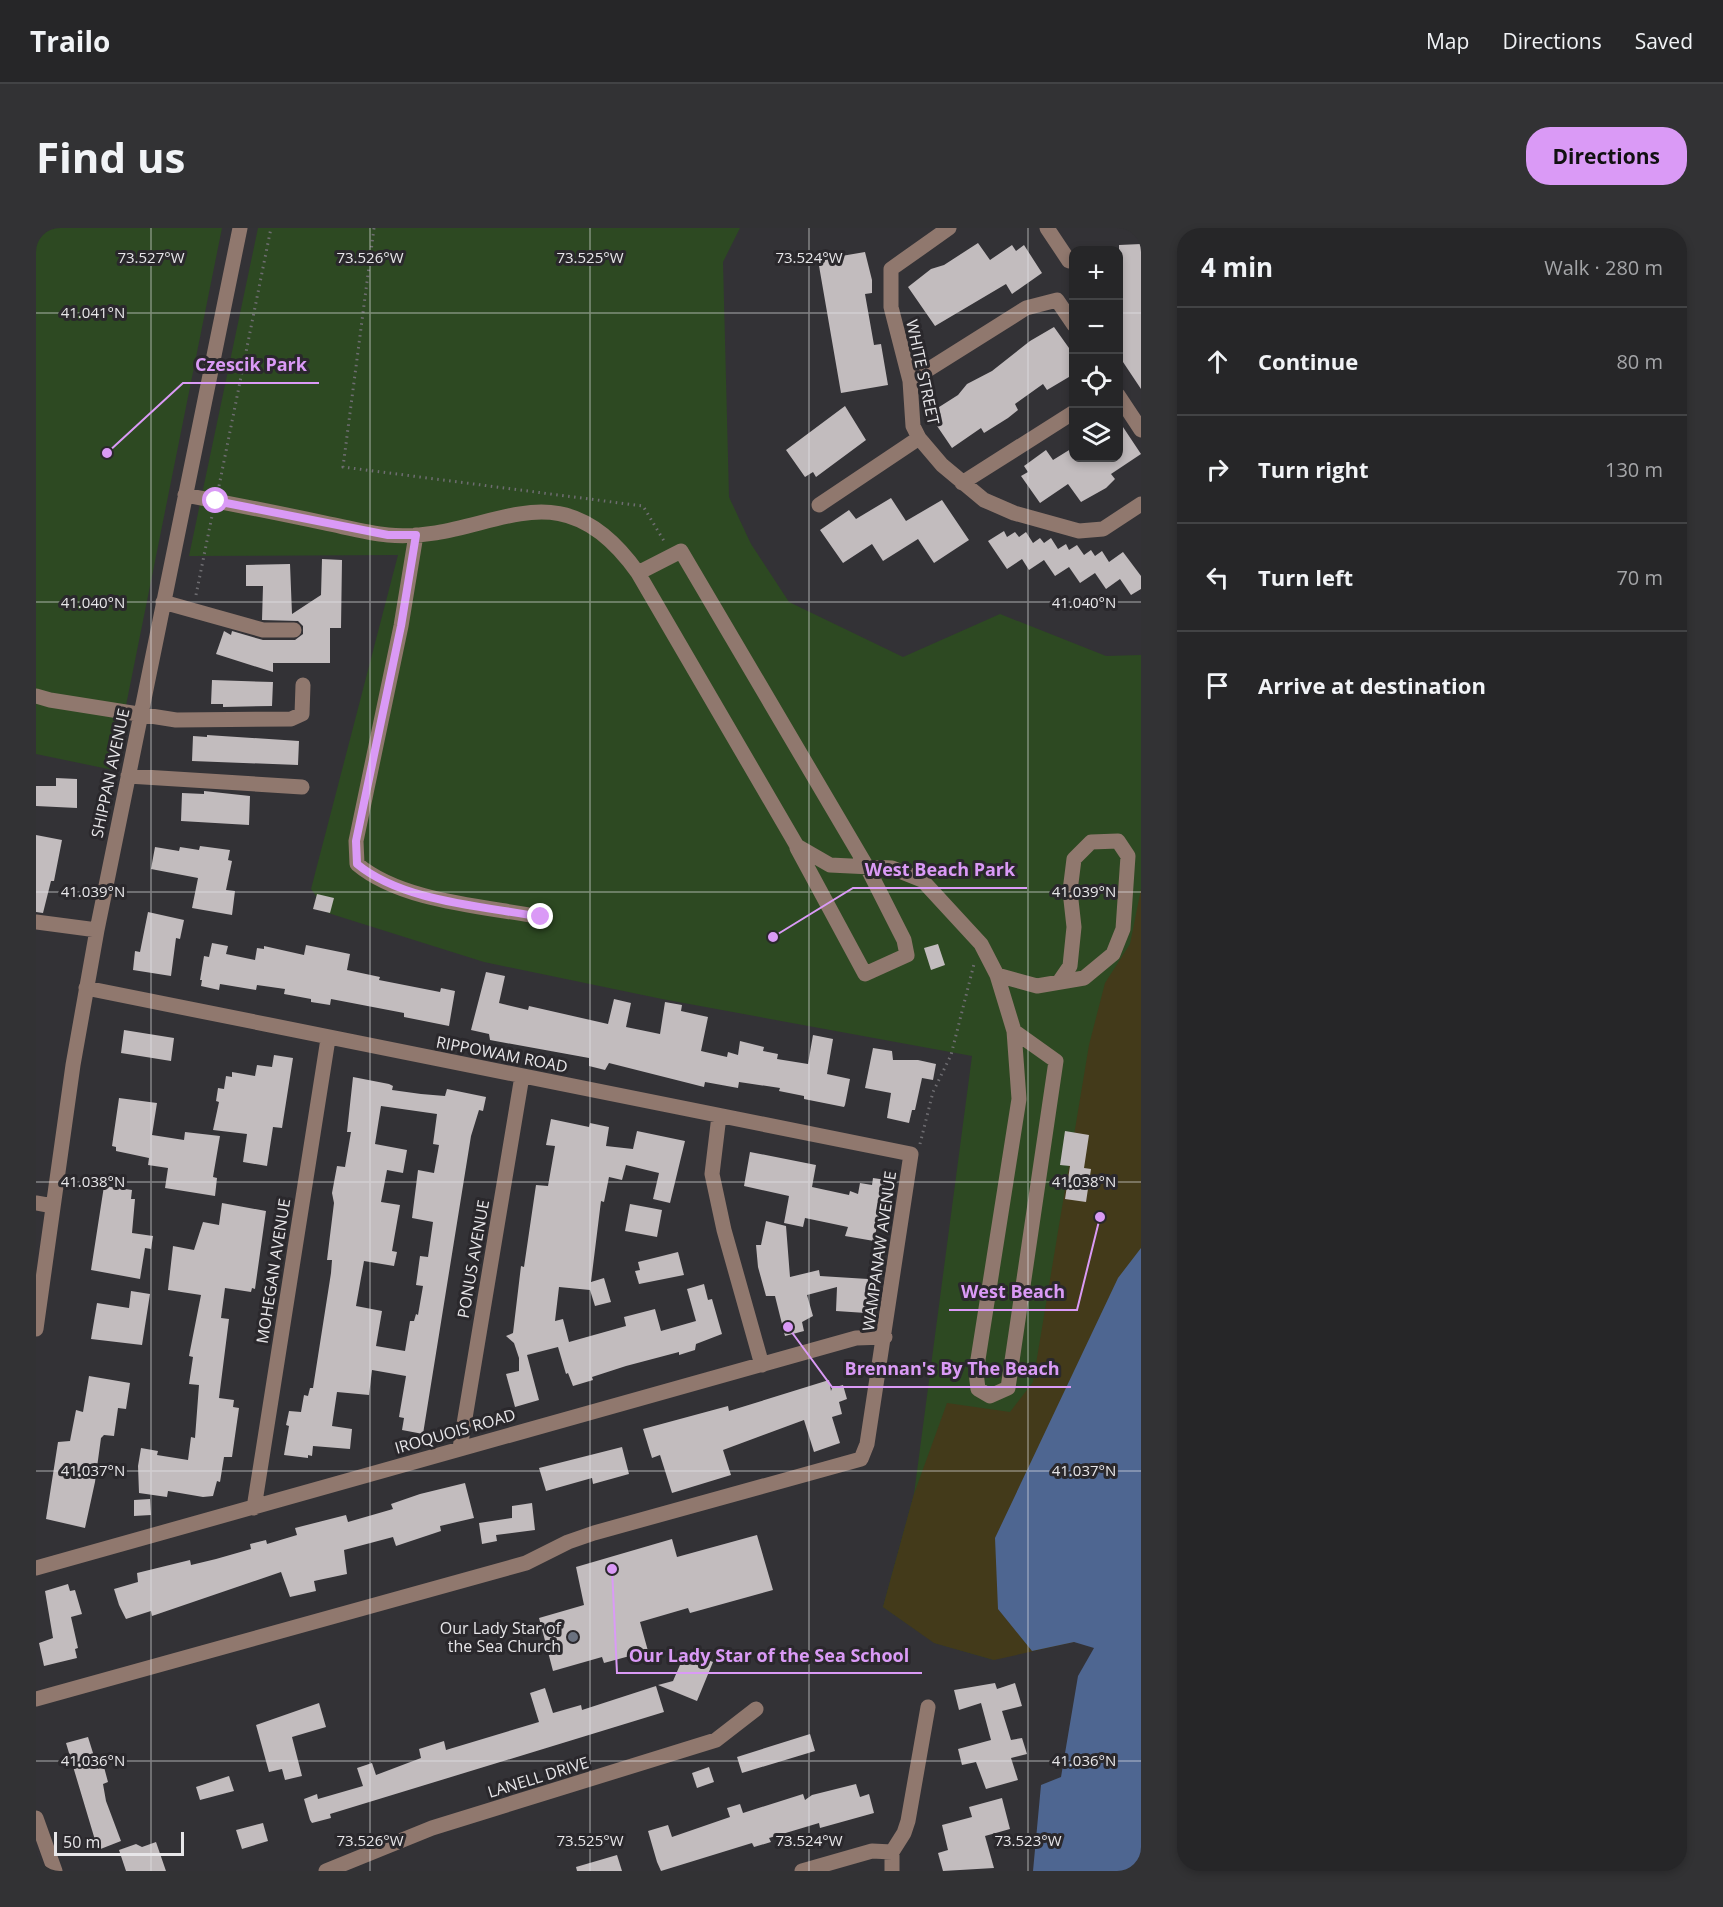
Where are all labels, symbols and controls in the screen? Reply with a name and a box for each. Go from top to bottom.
text: Trailo [30,22,110,60]
text: Map [1426,27,1469,55]
text: Directions [1502,27,1602,55]
text: Saved [1635,27,1693,55]
button: Directions [1526,127,1687,185]
text: Find us [36,128,185,185]
map controls [1069,246,1123,462]
button: + [1069,246,1123,300]
text: 73.527°W [117,247,185,267]
text: 73.526°W [336,247,404,267]
text: 73.525°W [556,247,624,267]
text: 73.524°W [775,247,843,267]
text: 4 min [1201,249,1273,285]
text: Walk · 280 m [1544,254,1663,281]
button: − [1069,300,1123,354]
text: 41.041°N [61,302,125,322]
street label: WHITE STREET [901,317,945,427]
icon: ahead [1201,345,1234,378]
text: Continue [1258,346,1358,376]
callout: Czescik Park [183,347,319,383]
text: 80 m [1616,348,1663,375]
text: Czescik Park [195,352,308,376]
button: locate [1069,354,1123,408]
button: layers [1069,408,1123,462]
icon: right [1201,453,1234,486]
text: Turn right [1258,454,1369,484]
text: 130 m [1605,456,1663,483]
route start [202,487,228,513]
icon: left [1201,561,1234,594]
text: Turn left [1258,562,1353,592]
text: 70 m [1616,564,1663,591]
text: 41.040°N [61,592,125,612]
text: 41.040°N [1052,592,1116,612]
icon: arrive [1201,669,1234,702]
text: Arrive at destination [1258,670,1486,700]
street label: SHIPPAN AVENUE [86,706,134,840]
callout: West Beach Park [853,852,1027,888]
text: West Beach Park [865,857,1016,881]
text: 41.039°N [61,881,125,901]
text: 41.039°N [1052,881,1116,901]
route end [527,903,553,929]
street label: RIPPOWAM ROAD [434,1030,570,1078]
street label: WAMPANAW AVENUE [857,1170,901,1332]
text: 41.038°N [61,1171,125,1191]
text: 41.038°N [1052,1171,1116,1191]
street label: MOHEGAN AVENUE [251,1197,295,1345]
street label: PONUS AVENUE [452,1198,494,1320]
callout: West Beach [949,1274,1077,1310]
text: West Beach [961,1279,1065,1303]
callout: Brennan's By The Beach [832,1351,1071,1387]
text: Brennan's By The Beach [845,1356,1059,1380]
street label: IROQUOIS ROAD [392,1403,518,1459]
text: 41.037°N [61,1460,125,1480]
text: 41.037°N [1052,1460,1116,1480]
place label: Our Lady Star of the Sea Church [440,1617,563,1657]
marker: Our Lady Star of the Sea Church [566,1630,580,1644]
callout: Our Lady Star of the Sea School [617,1637,922,1673]
text: Our Lady Star of the Sea School [629,1643,909,1667]
text: 41.036°N [61,1750,125,1770]
text: 41.036°N [1052,1750,1116,1770]
street label: LANELL DRIVE [485,1751,591,1803]
scale bar [54,1829,184,1856]
text: 73.526°W [336,1830,404,1850]
text: 73.525°W [556,1830,624,1850]
text: 73.524°W [775,1830,843,1850]
text: 73.523°W [994,1830,1062,1850]
text: 50 m [63,1831,100,1853]

